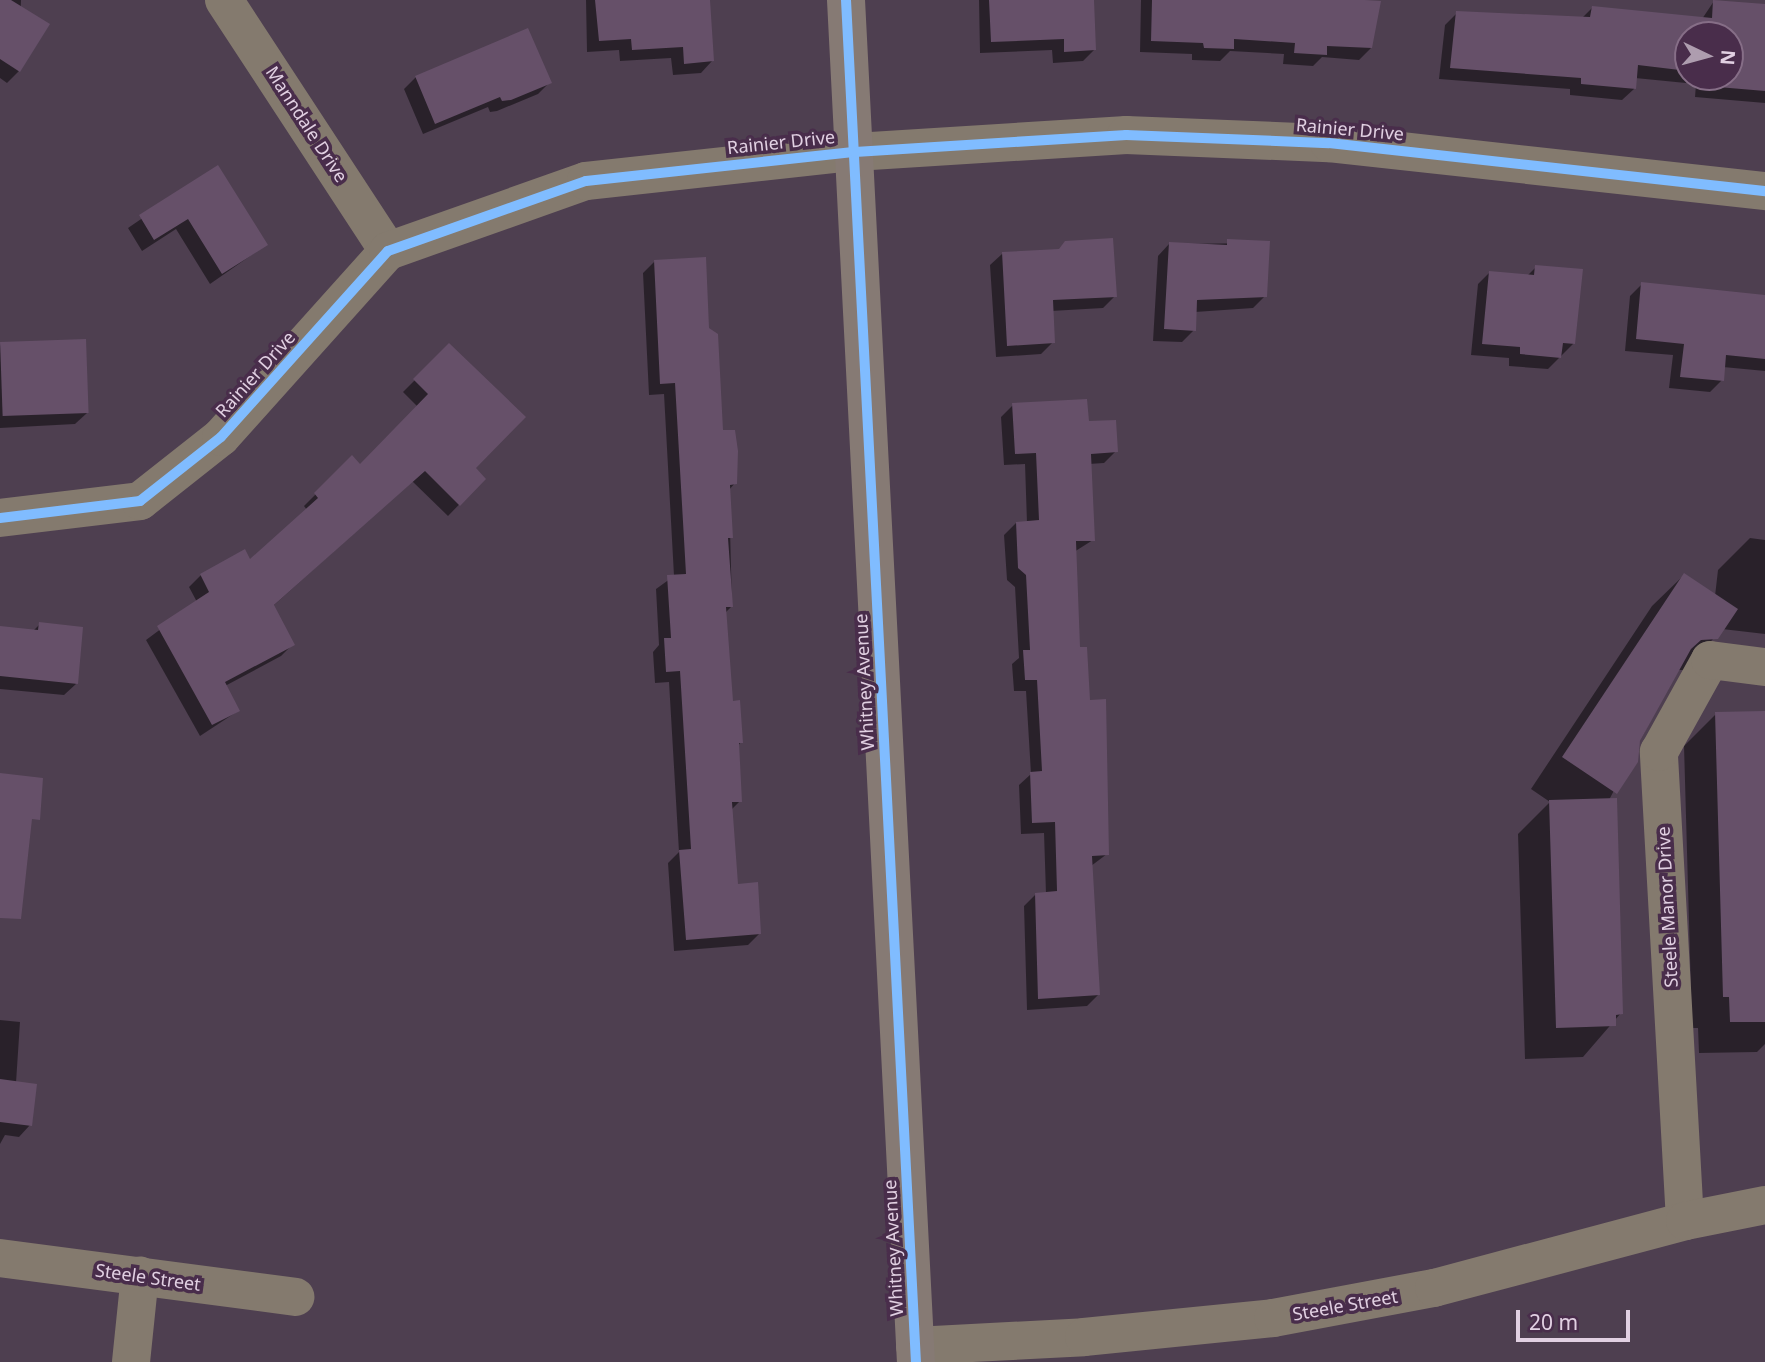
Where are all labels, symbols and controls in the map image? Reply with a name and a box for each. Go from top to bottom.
north arrow [1674,21,1744,91]
text: N [1714,49,1742,66]
street label: Manndale Drive [261,62,353,186]
street label: Rainier Drive [1295,114,1405,144]
street label: Rainier Drive [726,126,836,158]
street label: Rainier Drive [211,326,299,422]
street label: Whitney Avenue [850,613,878,751]
street label: Steele Manor Drive [1652,826,1682,988]
street label: Whitney Avenue [879,1179,907,1317]
street label: Steele Street [94,1259,202,1295]
street label: Steele Street [1291,1285,1399,1325]
scale bar [1520,1296,1634,1340]
text: 20 m [1529,1308,1578,1336]

